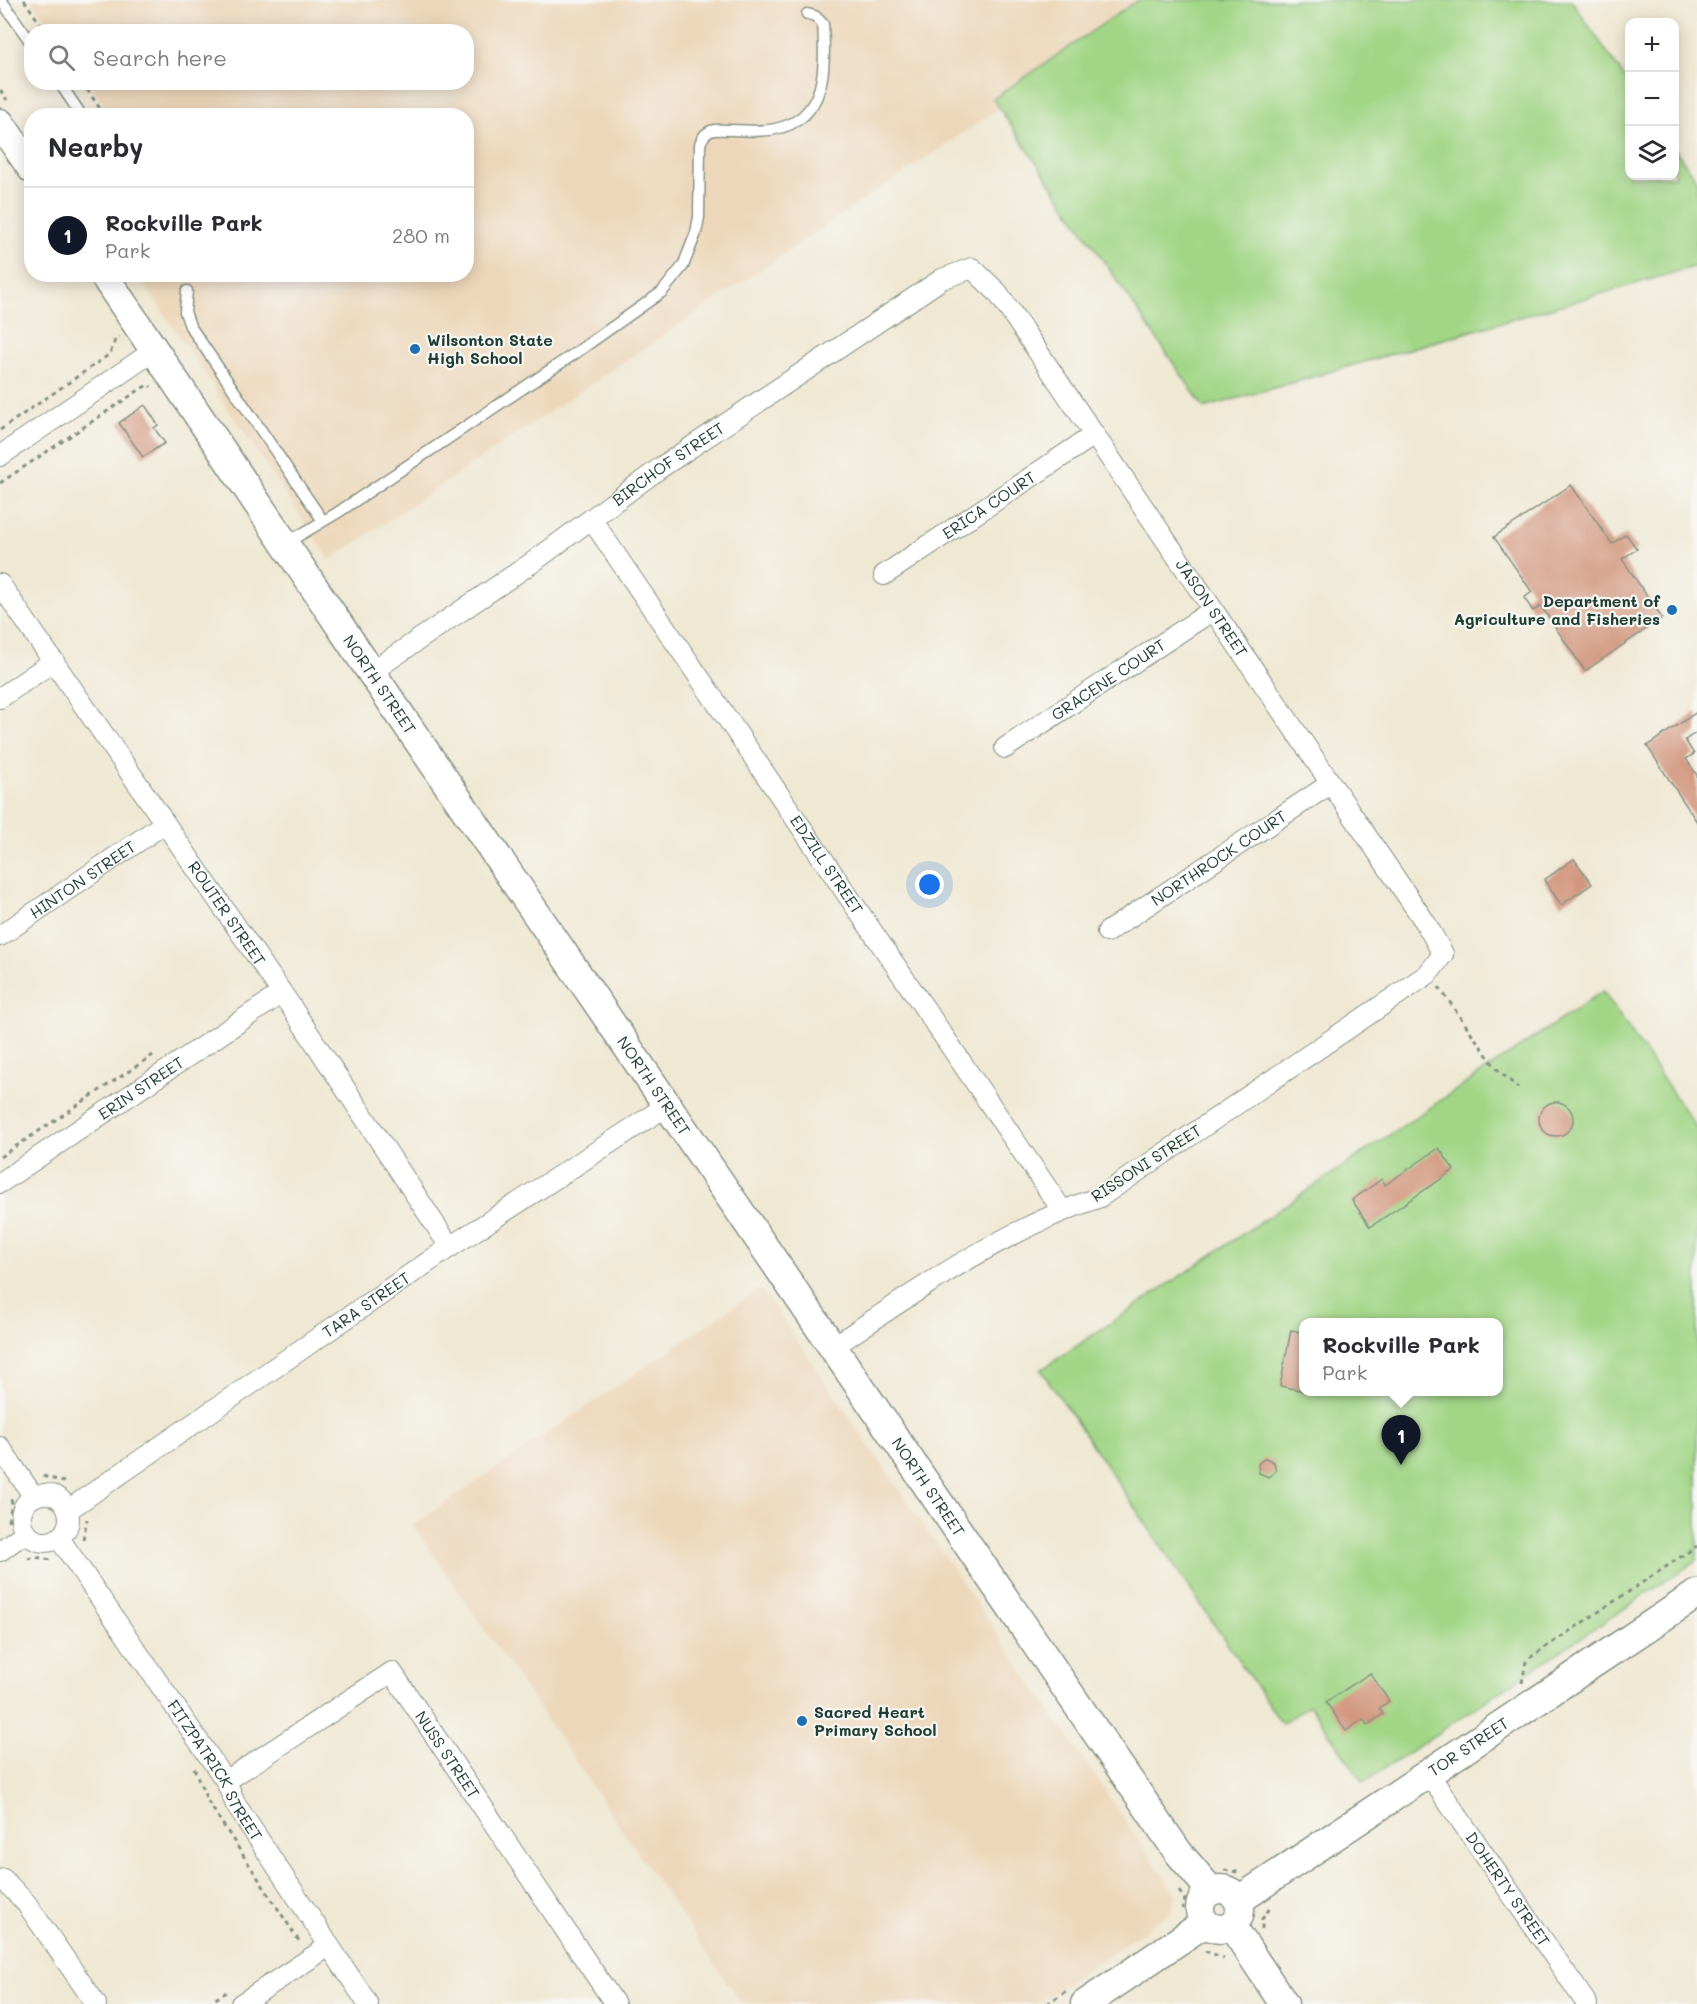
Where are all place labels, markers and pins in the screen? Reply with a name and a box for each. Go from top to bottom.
place label: Wilsonton State High School [427,329,553,368]
marker: Wilsonton State High School [408,342,422,356]
place label: Department of Agriculture and Fisheries [1454,590,1661,629]
marker: Department of Agriculture and Fisheries [1665,603,1679,617]
pin: 1 [1382,1416,1420,1465]
place label: Sacred Heart Primary School [814,1701,937,1740]
marker: Sacred Heart Primary School [795,1714,809,1728]

